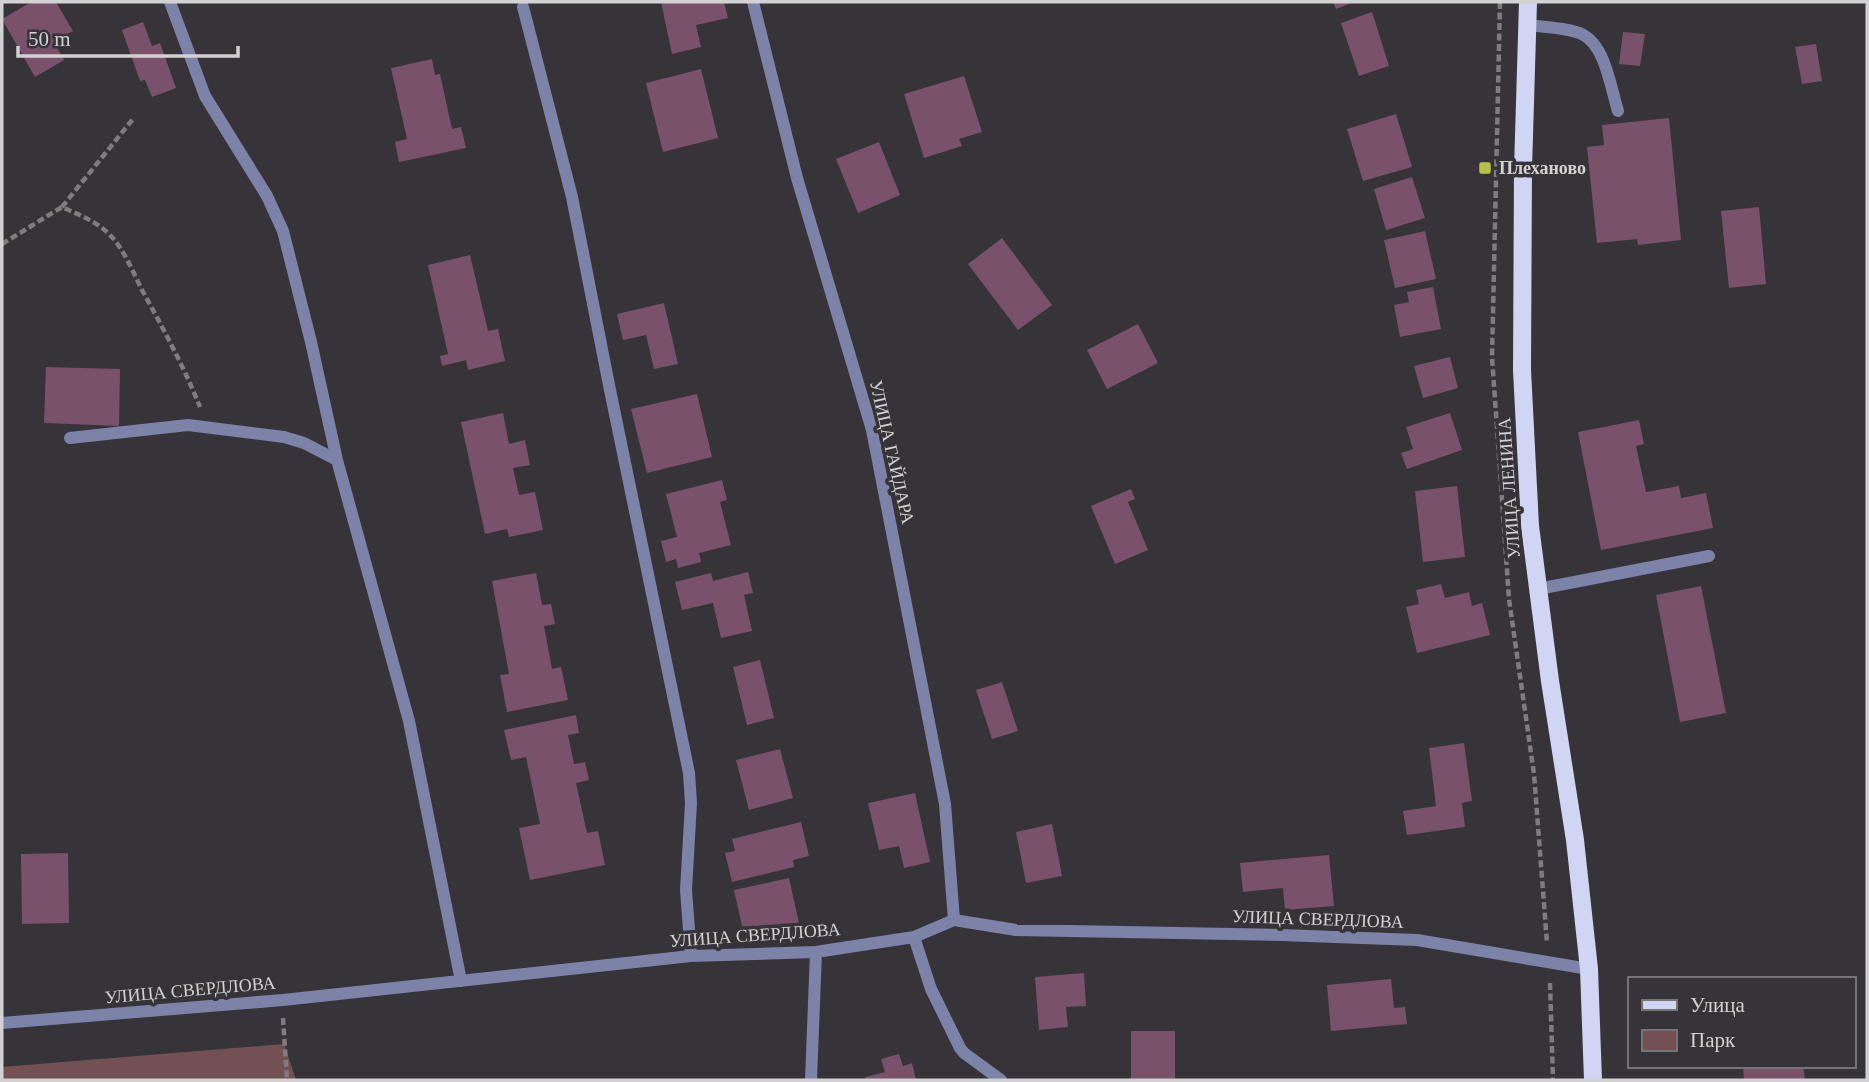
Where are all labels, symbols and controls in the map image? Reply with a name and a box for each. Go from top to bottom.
scale bar [18,14,238,58]
text: 50 m [28,27,71,51]
place label: Плеханово [1499,158,1586,178]
marker: Плеханово [1477,160,1493,176]
street label: УЛИЦА ГАЙДАРА [866,378,918,526]
street label: УЛИЦА ЛЕНИНА [1494,417,1524,559]
street label: УЛИЦА СВЕРДЛОВА [1232,906,1404,932]
street label: УЛИЦА СВЕРДЛОВА [669,919,841,951]
street label: УЛИЦА СВЕРДЛОВА [104,973,276,1007]
legend [1628,977,1855,1068]
text: Улица [1690,993,1745,1017]
text: Парк [1690,1028,1736,1052]

